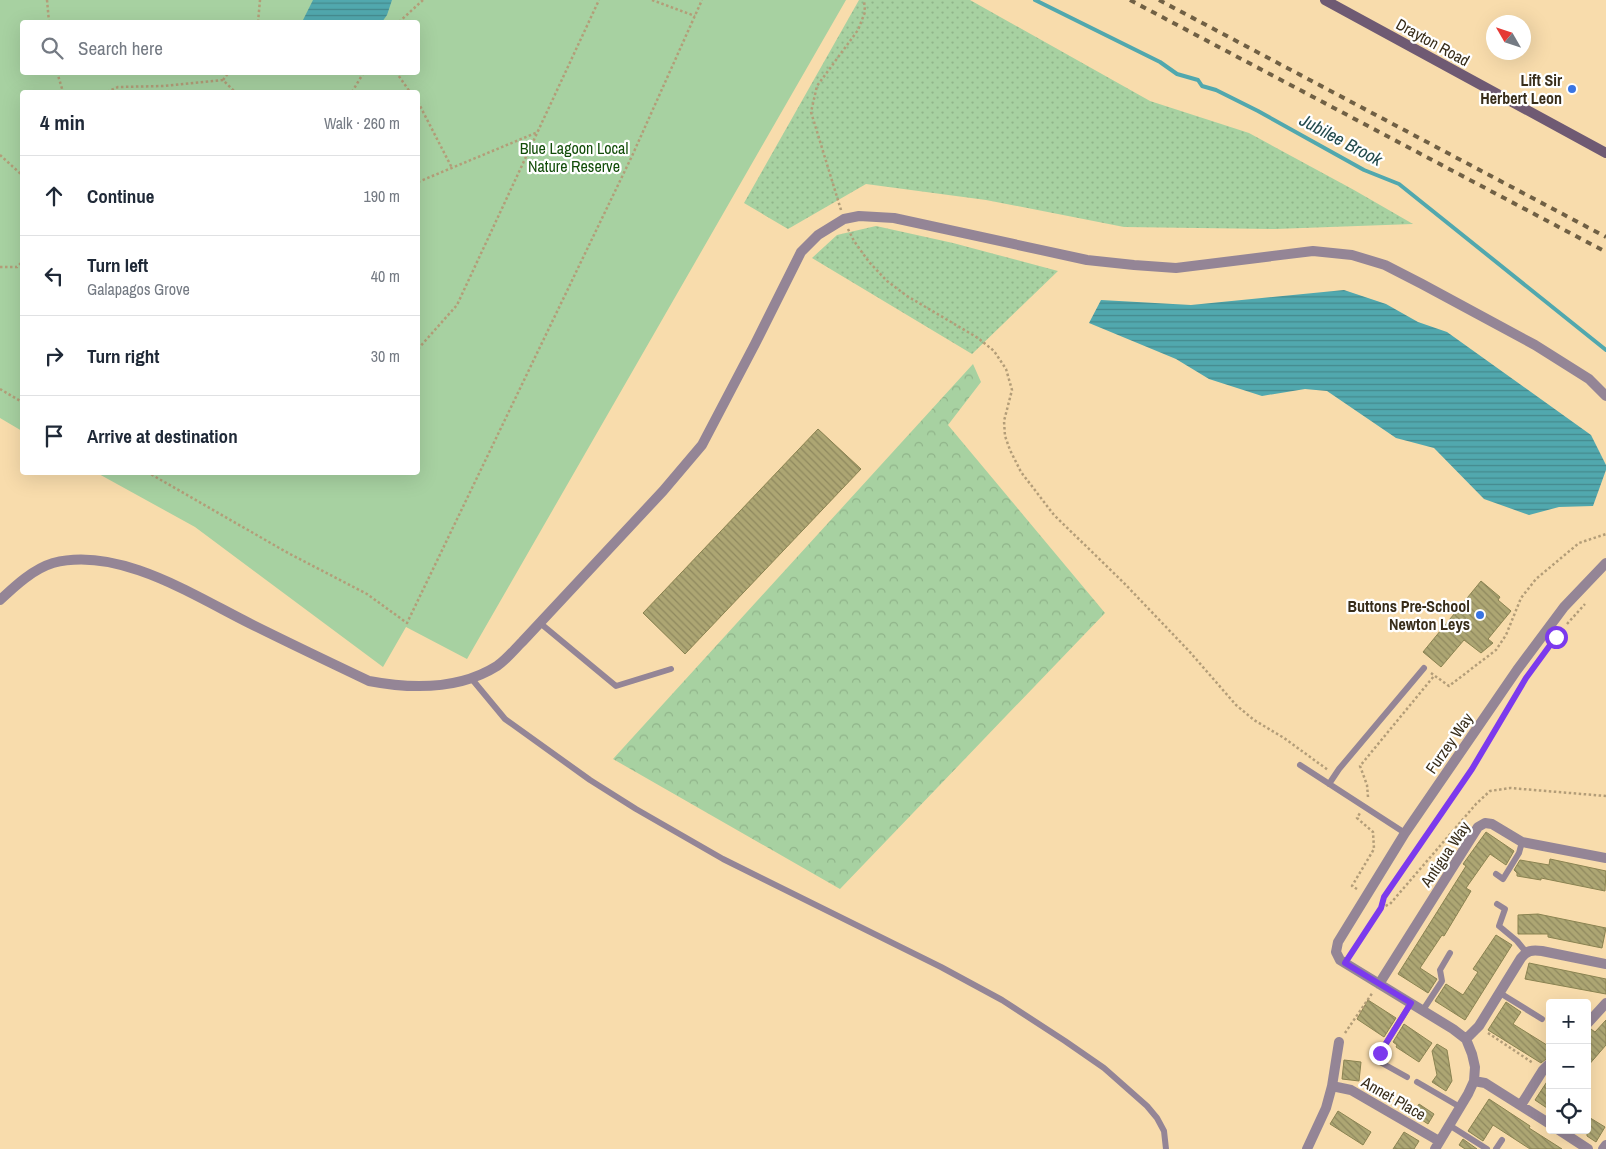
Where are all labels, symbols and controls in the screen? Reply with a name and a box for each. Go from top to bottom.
street label: Drayton Road [1392,13,1474,71]
north arrow [1486,15,1531,60]
search box [20,20,420,75]
icon: search [38,34,66,62]
text: Search here [78,35,163,61]
place label: Lift Sir Herbert Leon [1480,69,1563,109]
marker: Lift Sir Herbert Leon [1566,83,1578,95]
water label: Jubilee Brook [1295,107,1387,172]
text: 4 min [40,108,85,137]
text: Walk · 260 m [324,112,400,134]
park label: Blue Lagoon Local Nature Reserve [520,137,628,177]
icon: ahead [40,182,68,210]
text: Continue [87,183,155,209]
text: 190 m [364,185,400,207]
text: Turn left [87,252,148,278]
icon: left [40,262,68,290]
text: 40 m [371,265,400,287]
text: Galapagos Grove [87,278,190,300]
icon: right [40,342,68,370]
text: Turn right [87,343,159,369]
text: 30 m [371,345,400,367]
icon: arrive [40,422,68,450]
text: Arrive at destination [87,423,238,449]
place label: Buttons Pre-School Newton Leys [1348,595,1470,635]
marker: Buttons Pre-School Newton Leys [1474,609,1486,621]
route start [1545,626,1568,649]
street label: Furzey Way [1420,708,1478,778]
street label: Antigua Way [1414,817,1475,892]
map controls [1546,999,1591,1134]
button: + [1546,999,1591,1044]
route end [1369,1042,1392,1065]
button: − [1546,1044,1591,1089]
street label: Annet Place [1357,1070,1430,1125]
button: locate [1546,1089,1591,1134]

